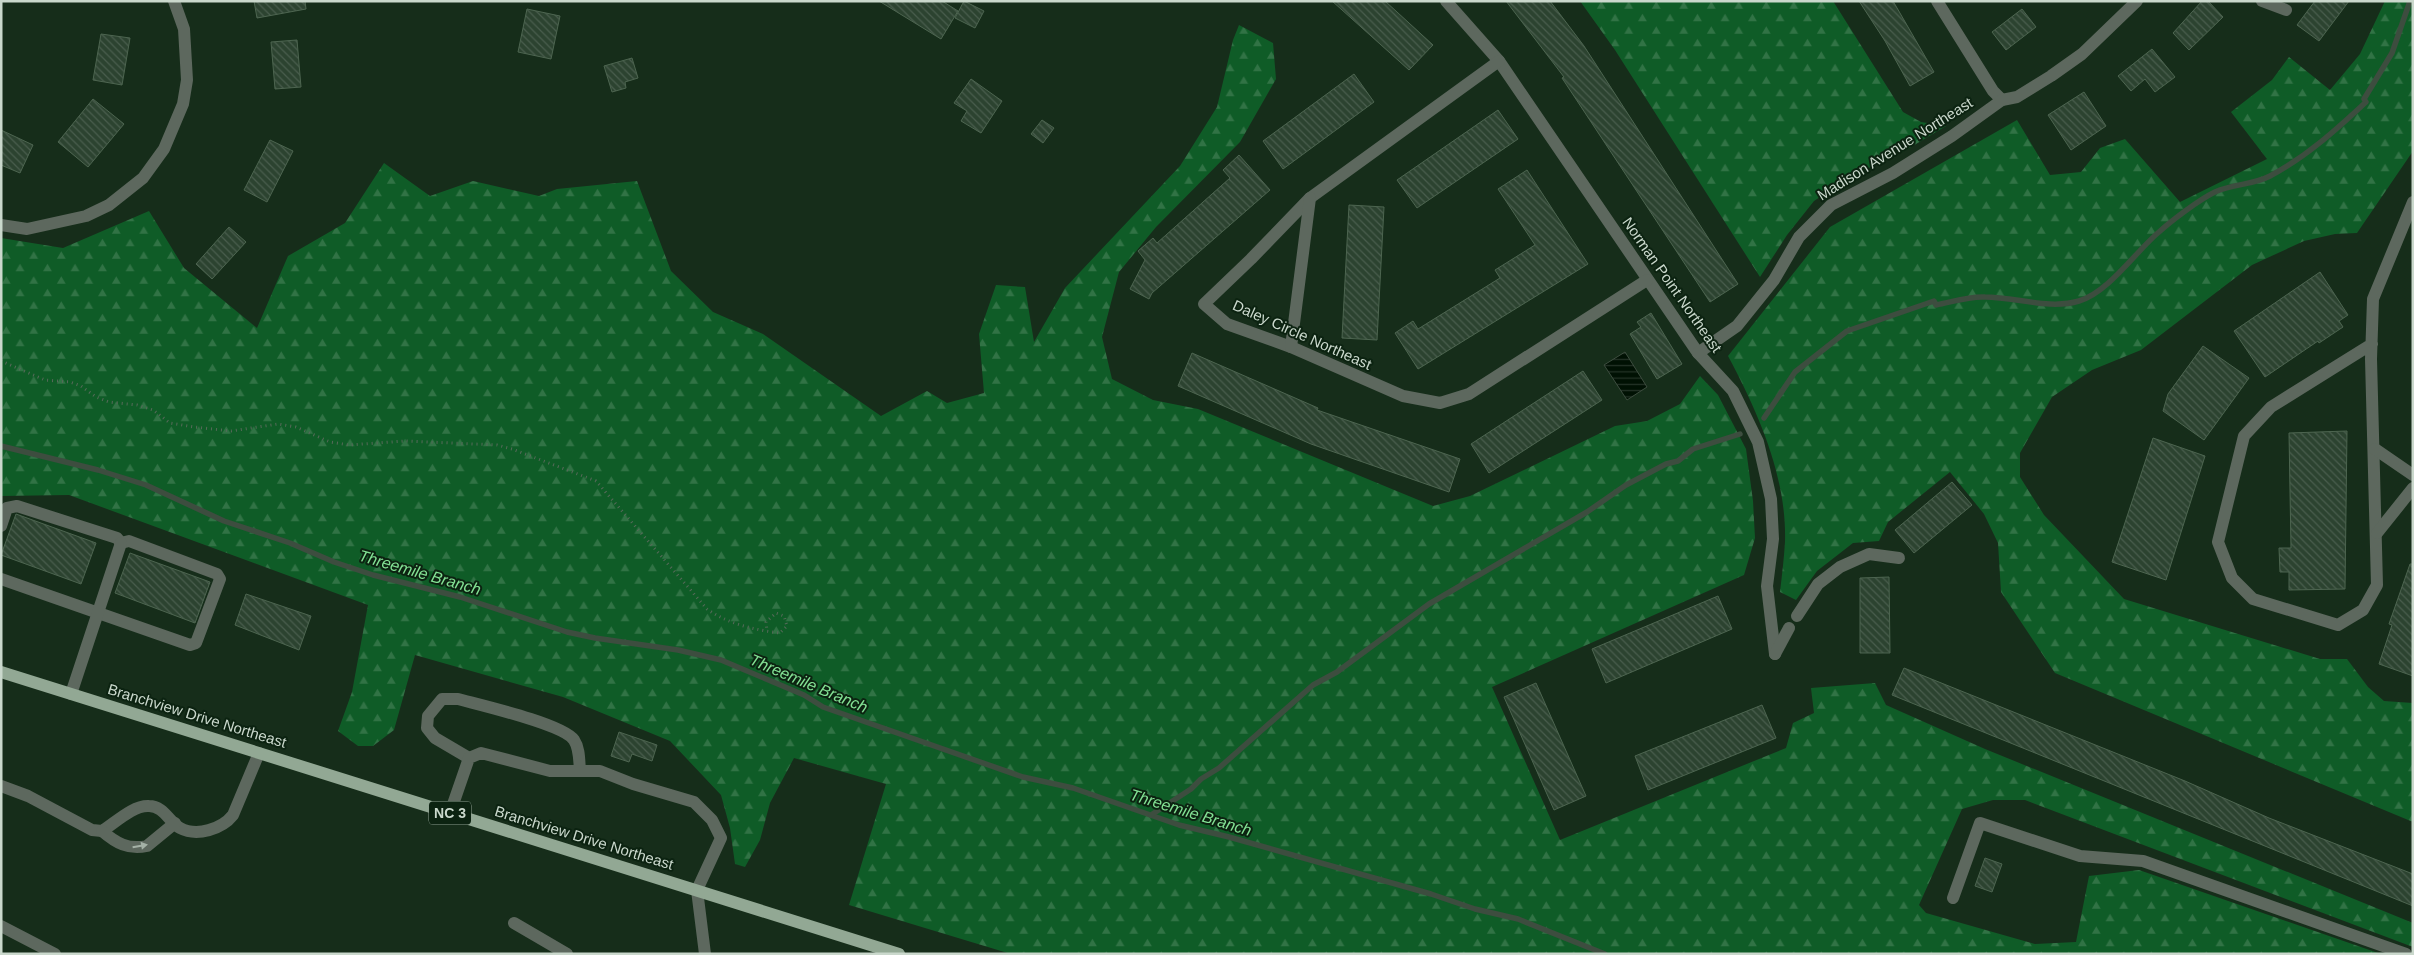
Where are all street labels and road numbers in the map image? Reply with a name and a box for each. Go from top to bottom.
street label: Madison Avenue Northeast [1814,93,1976,203]
street label: Norman Point Northeast [1619,214,1726,356]
street label: Daley Circle Northeast [1230,296,1375,373]
street label: Branchview Drive Northeast [106,680,289,751]
road number: NC 3 [429,801,471,824]
street label: Branchview Drive Northeast [493,802,676,873]

